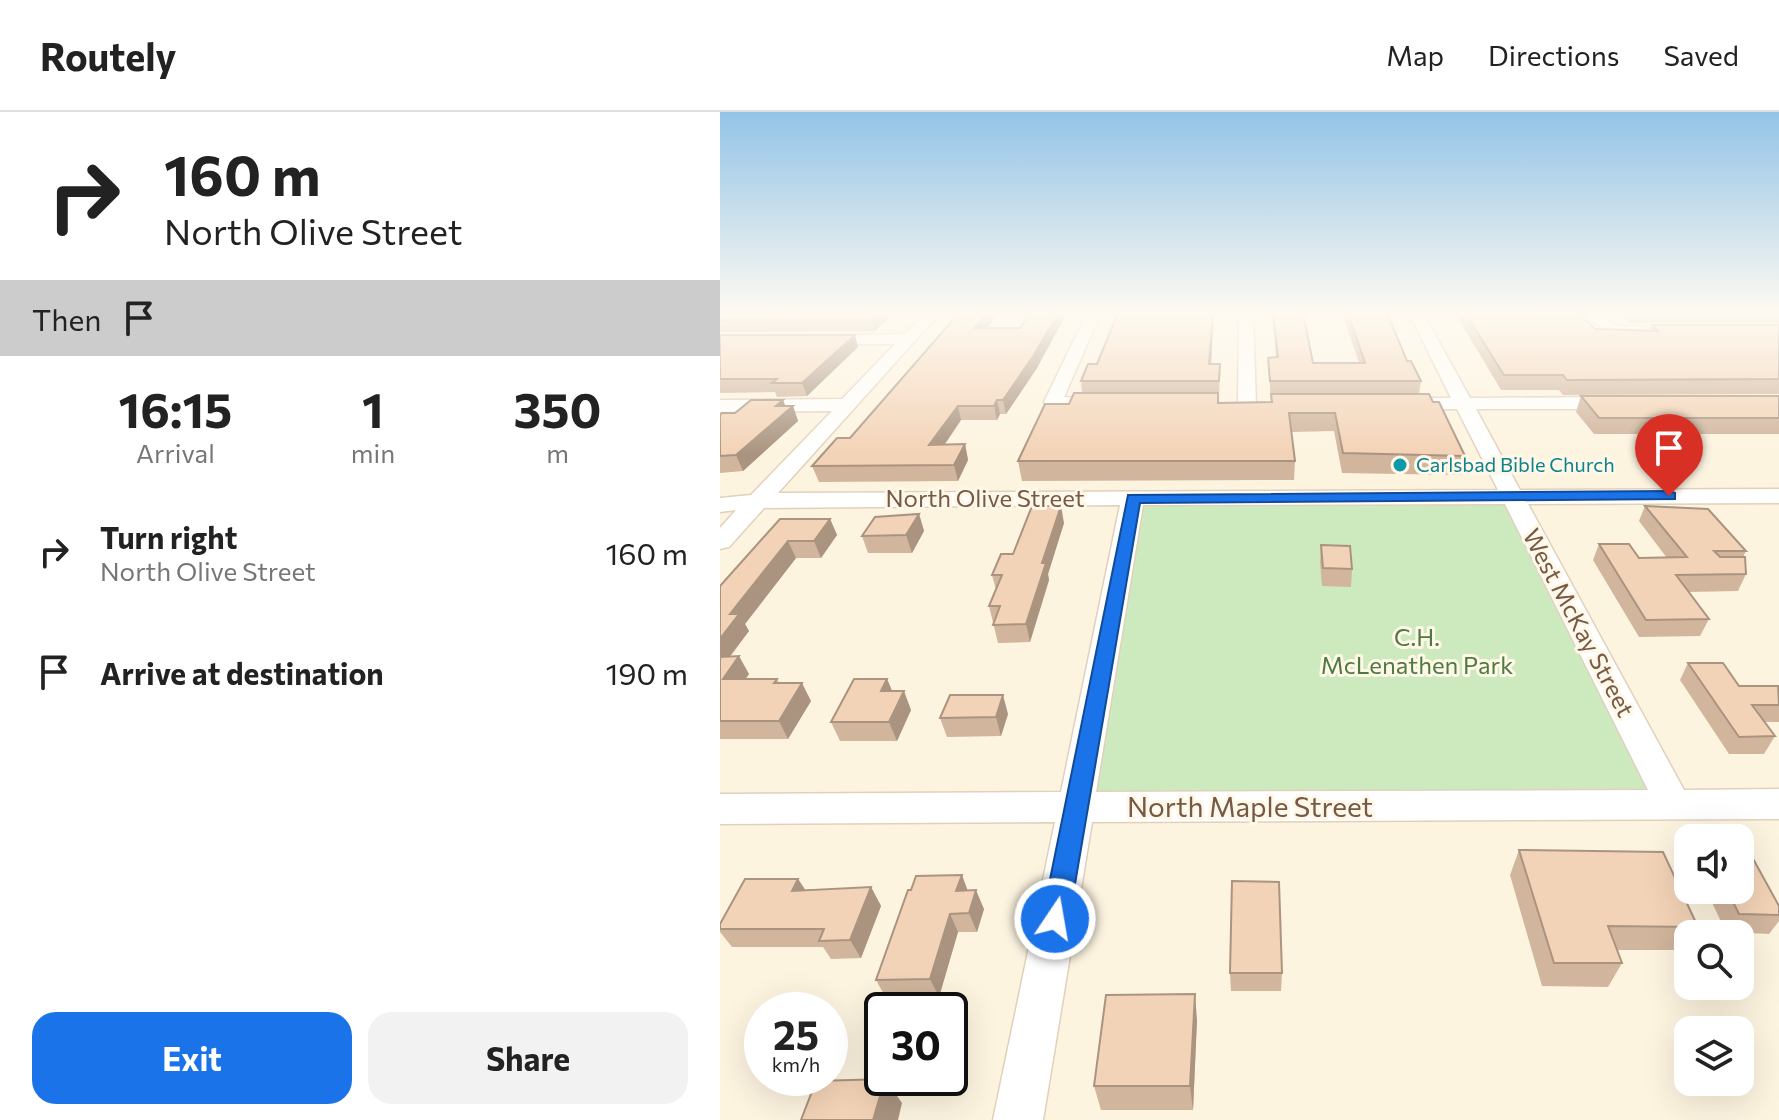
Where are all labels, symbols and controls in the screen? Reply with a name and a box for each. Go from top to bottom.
text: Routely [40,32,176,79]
text: Map [1386,38,1444,72]
text: Directions [1488,38,1619,72]
text: Saved [1663,38,1739,72]
text: 160 m [164,139,321,208]
icon: right [32,144,136,248]
text: North Olive Street [164,208,463,252]
icon: arrive [117,296,161,340]
text: Then [32,300,101,337]
text: 16:15 [119,379,232,438]
text: 1 [362,379,384,438]
text: 350 [514,379,601,438]
pin [1635,414,1703,496]
icon: arrive [1647,426,1691,470]
text: Arrival [136,437,215,468]
text: min [351,437,395,468]
text: m [546,437,569,468]
place label: Carlsbad Bible Church [1416,452,1615,476]
marker: Carlsbad Bible Church [1391,456,1409,474]
street label: North Olive Street [885,483,1085,512]
text: Turn right [100,518,237,555]
street label: West McKay Street [1518,523,1641,721]
icon: right [32,530,76,574]
text: 160 m [605,534,688,571]
text: North Olive Street [100,555,316,586]
park label: C.H. McLenathen Park [1321,622,1513,679]
icon: arrive [32,650,76,694]
text: Arrive at destination [100,654,384,691]
text: 190 m [605,654,688,691]
street label: North Maple Street [1127,789,1373,823]
map controls [1674,824,1754,1096]
button: sound [1674,824,1754,904]
position arrow [1013,877,1097,961]
button: search [1674,920,1754,1000]
speed limit sign: 30 [864,992,968,1096]
text: 25 [773,1009,819,1058]
button: Exit [32,1012,352,1104]
button: Share [368,1012,688,1104]
button: layers [1674,1016,1754,1096]
text: km/h [772,1052,820,1076]

